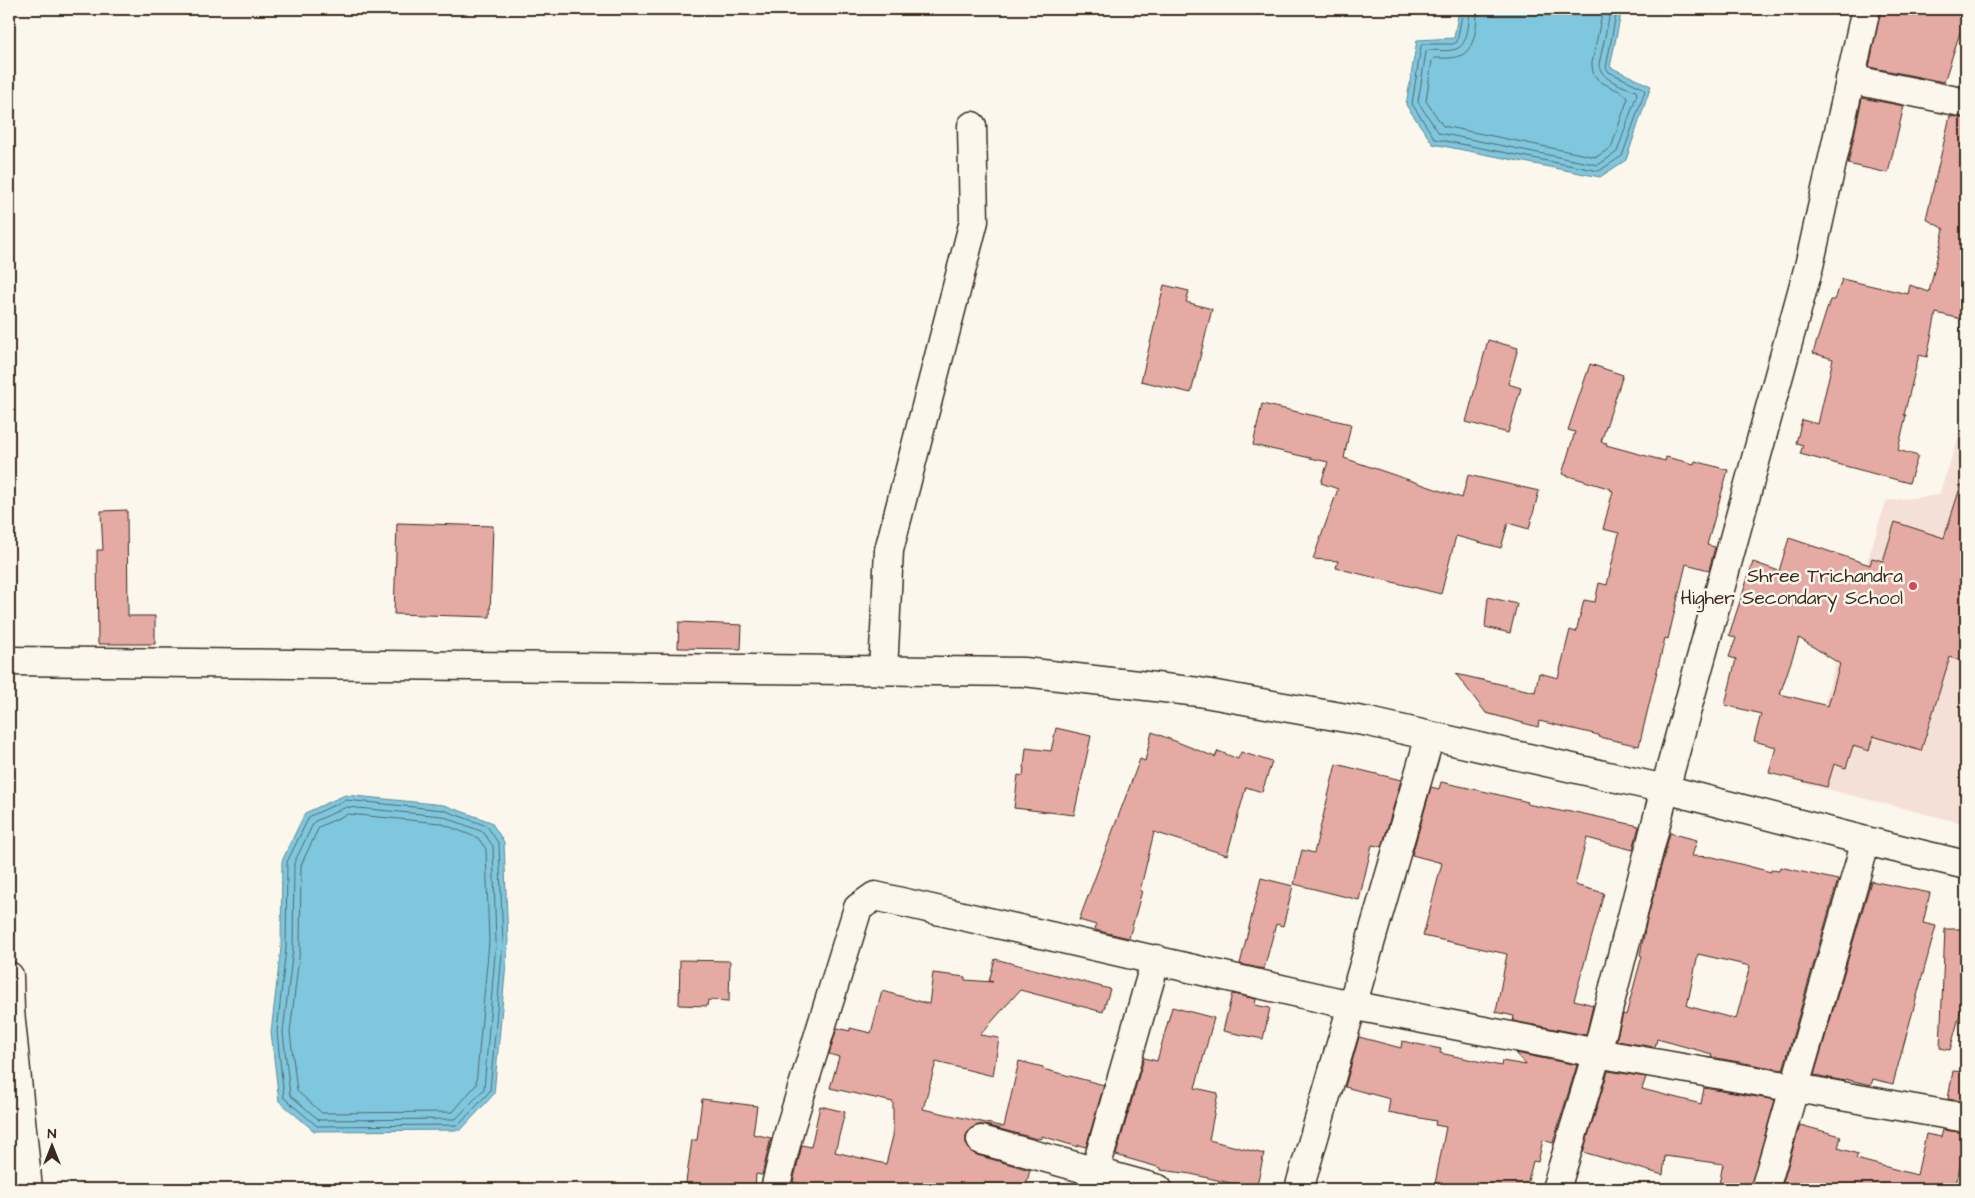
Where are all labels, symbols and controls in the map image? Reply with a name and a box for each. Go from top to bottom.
place label: Shree Trichandra Higher Secondary School [1680,563,1903,613]
marker: Shree Trichandra Higher Secondary School [1907,580,1919,592]
north arrow [28,1120,78,1170]
text: N [48,1124,57,1144]

